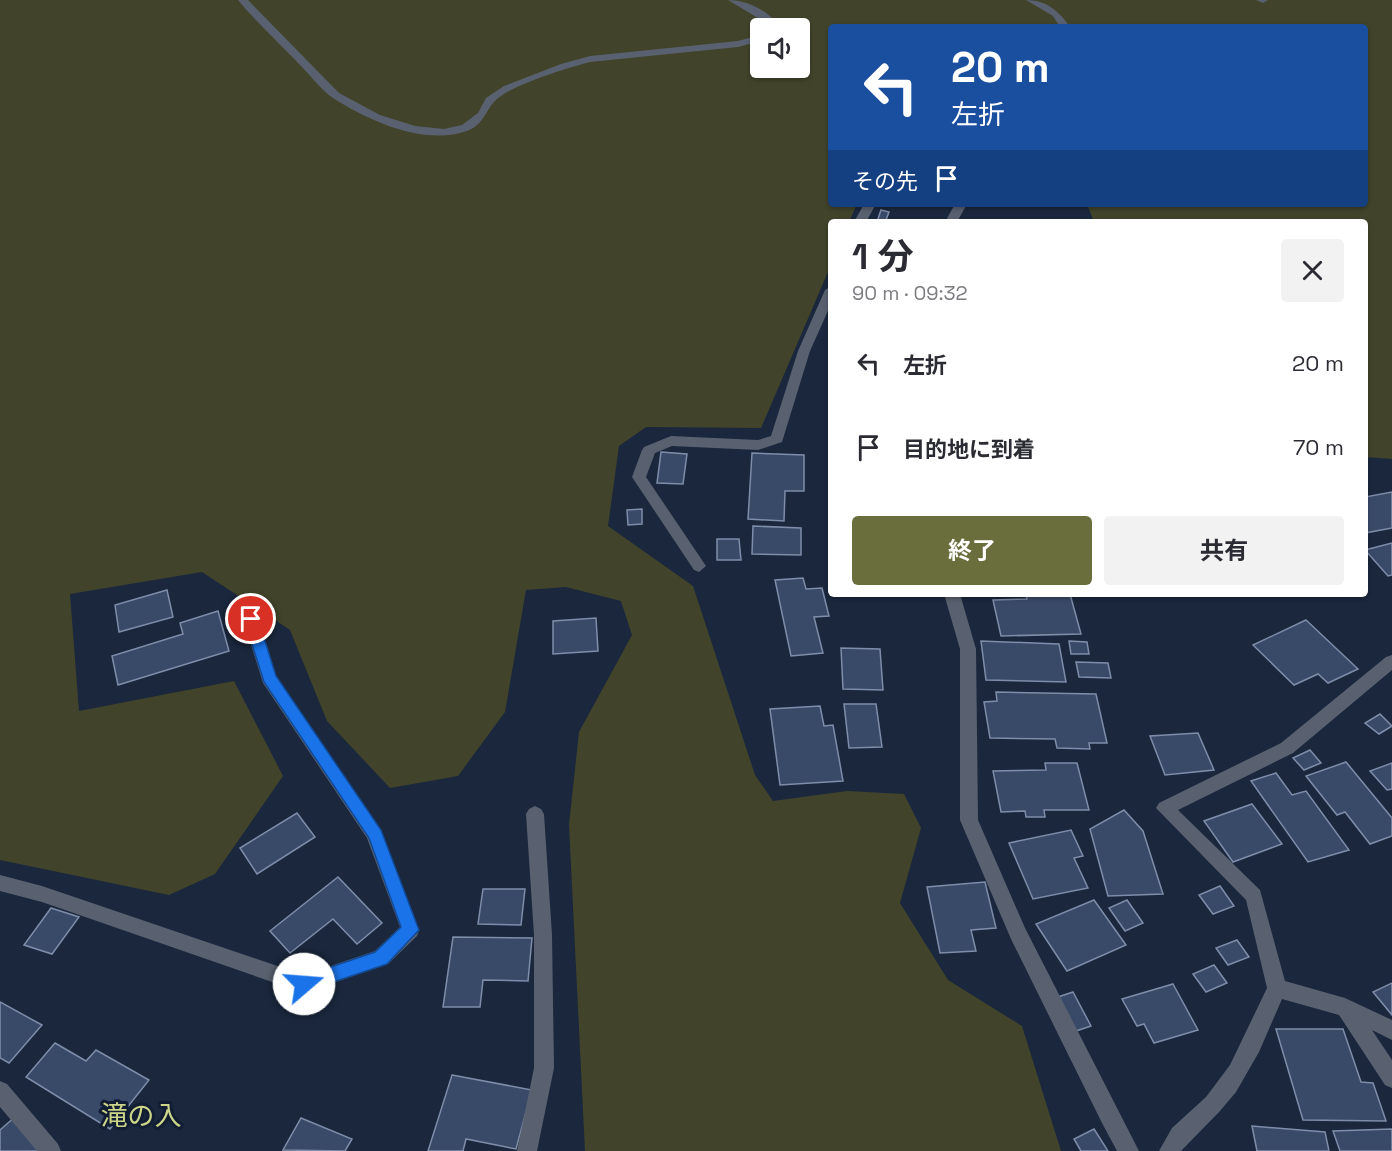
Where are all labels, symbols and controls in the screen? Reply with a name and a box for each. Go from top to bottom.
map controls [750,18,810,78]
button: sound [750,18,810,78]
text: 20 m [951,41,1050,94]
icon: left [852,48,930,126]
text: 左折 [951,97,1005,132]
icon: arrive [930,162,963,195]
text: その先 [852,167,918,195]
text: 1 分 [852,234,913,280]
button: close [1281,239,1344,302]
text: 90 m · 09:32 [852,280,968,306]
icon: left [852,347,885,380]
text: 20 m [1292,349,1344,377]
text: 左折 [903,351,947,379]
icon: arrive [852,431,885,464]
text: 70 m [1293,433,1344,461]
text: 目的地に到着 [903,435,1035,463]
button: 終了 [852,516,1092,585]
button: 共有 [1104,516,1344,585]
pin [225,593,276,644]
icon: arrive [234,602,267,635]
position arrow [272,952,336,1016]
district label: 滝の入 [101,1098,182,1133]

